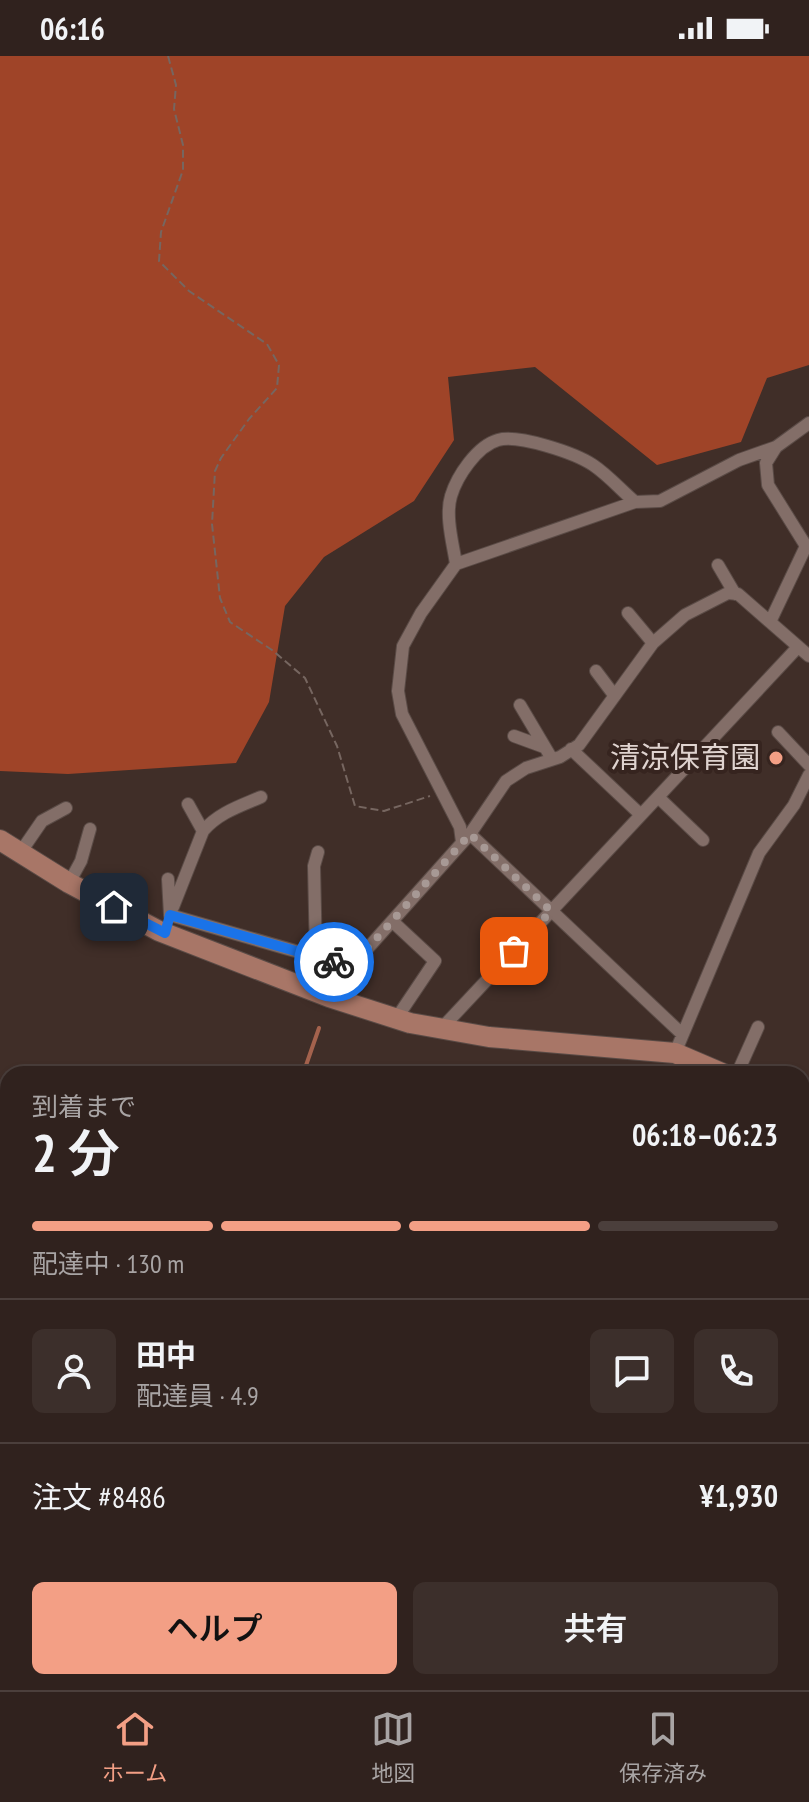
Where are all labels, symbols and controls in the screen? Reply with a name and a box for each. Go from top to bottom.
text: 06:16 [40,9,105,48]
place label: 清涼保育園 [610,737,760,776]
marker: 清涼保育園 [767,749,785,767]
pin [80,873,148,941]
icon: home [92,885,136,929]
pin [480,917,548,985]
courier [294,922,374,1002]
icon: bag [492,929,536,973]
icon: bike [312,940,356,984]
text: 到着まで [32,1090,136,1123]
text: 06:18–06:23 [632,1115,778,1154]
text: 2 分 [32,1119,120,1186]
text: 配達中 · 130 m [32,1247,184,1280]
button: person [32,1329,116,1413]
button: chat [590,1329,674,1413]
button: phone [694,1329,778,1413]
text: 田中 [136,1335,196,1374]
text: 配達員 · 4.9 [136,1379,259,1412]
text: ¥1,930 [700,1476,778,1515]
text: 注文 #8486 [32,1477,166,1516]
button: ヘルプ [32,1582,397,1674]
button: 共有 [413,1582,778,1674]
tab: ホーム [102,1707,167,1787]
tab: 地図 [371,1707,415,1787]
tab: 保存済み [619,1707,707,1787]

